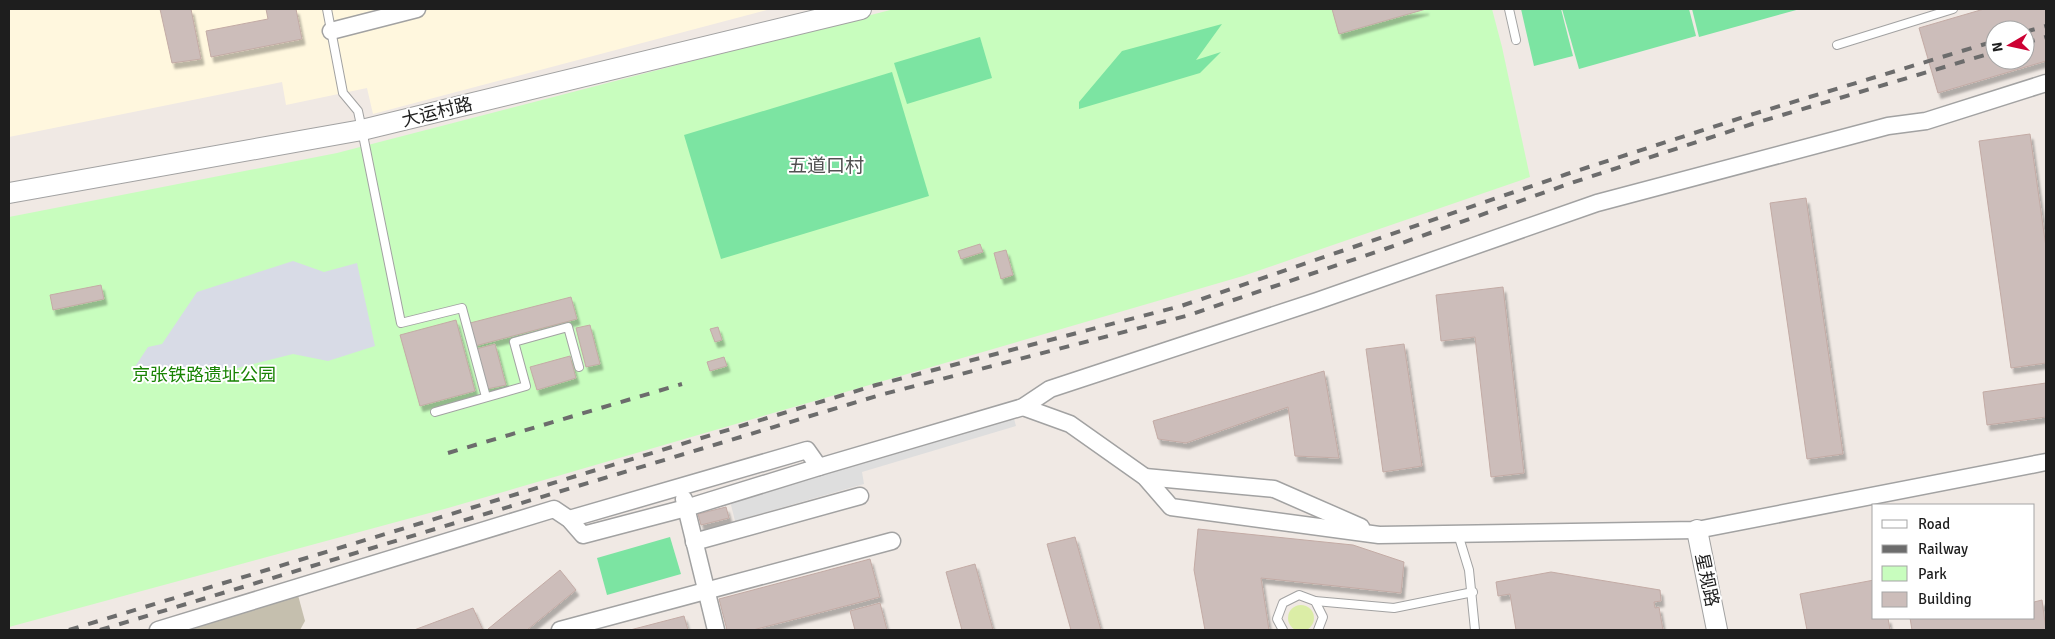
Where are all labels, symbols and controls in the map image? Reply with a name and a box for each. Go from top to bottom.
north arrow [1985,20,2035,70]
text: N [1988,41,2007,53]
street label: 大运村路 [399,93,475,131]
district label: 五道口村 [788,154,864,178]
park label: 京张铁路遗址公园 [132,364,276,386]
legend [1872,504,2035,619]
text: Road [1918,515,1950,533]
text: Railway [1918,540,1968,558]
street label: 星规路 [1691,551,1723,609]
text: Park [1918,565,1947,583]
text: Building [1918,590,1972,608]

